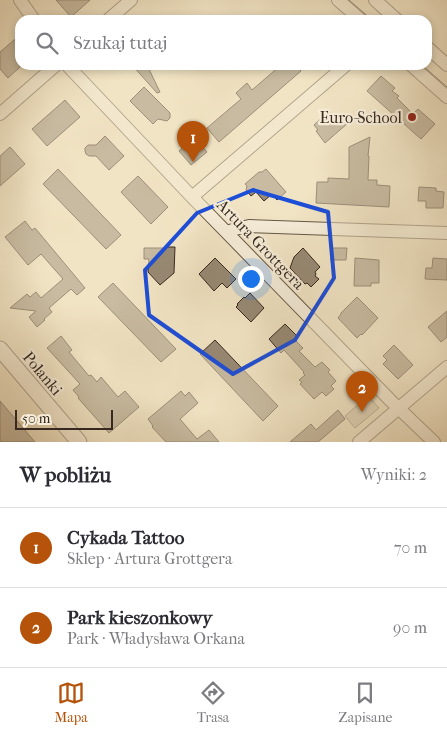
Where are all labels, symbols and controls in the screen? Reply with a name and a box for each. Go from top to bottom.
search box [15,15,432,70]
icon: search [33,29,61,57]
text: Szukaj tutaj [73,32,167,54]
place label: Euro-School [320,108,403,127]
marker: Euro-School [406,111,418,123]
pin: 1 [177,121,209,162]
street label: Artura Grottgera [212,195,309,294]
your location [238,266,264,292]
street label: Polanki [19,348,67,399]
pin: 2 [346,371,378,412]
scale bar [15,407,112,430]
text: 50 m [22,410,50,427]
text: W pobliżu [20,463,111,487]
text: Wyniki: 2 [361,465,427,484]
text: Cykada Tattoo [67,527,184,549]
text: 1 [33,538,39,557]
text: 70 m [394,538,427,557]
text: Sklep · Artura Grottgera [67,549,232,568]
text: Park kieszonkowy [67,607,212,629]
text: 2 [32,618,40,637]
text: 90 m [393,618,427,637]
text: Park · Władysława Orkana [67,629,245,648]
tab: Mapa [54,679,88,726]
tab: Trasa [197,679,229,726]
tab: Zapisane [338,679,393,726]

